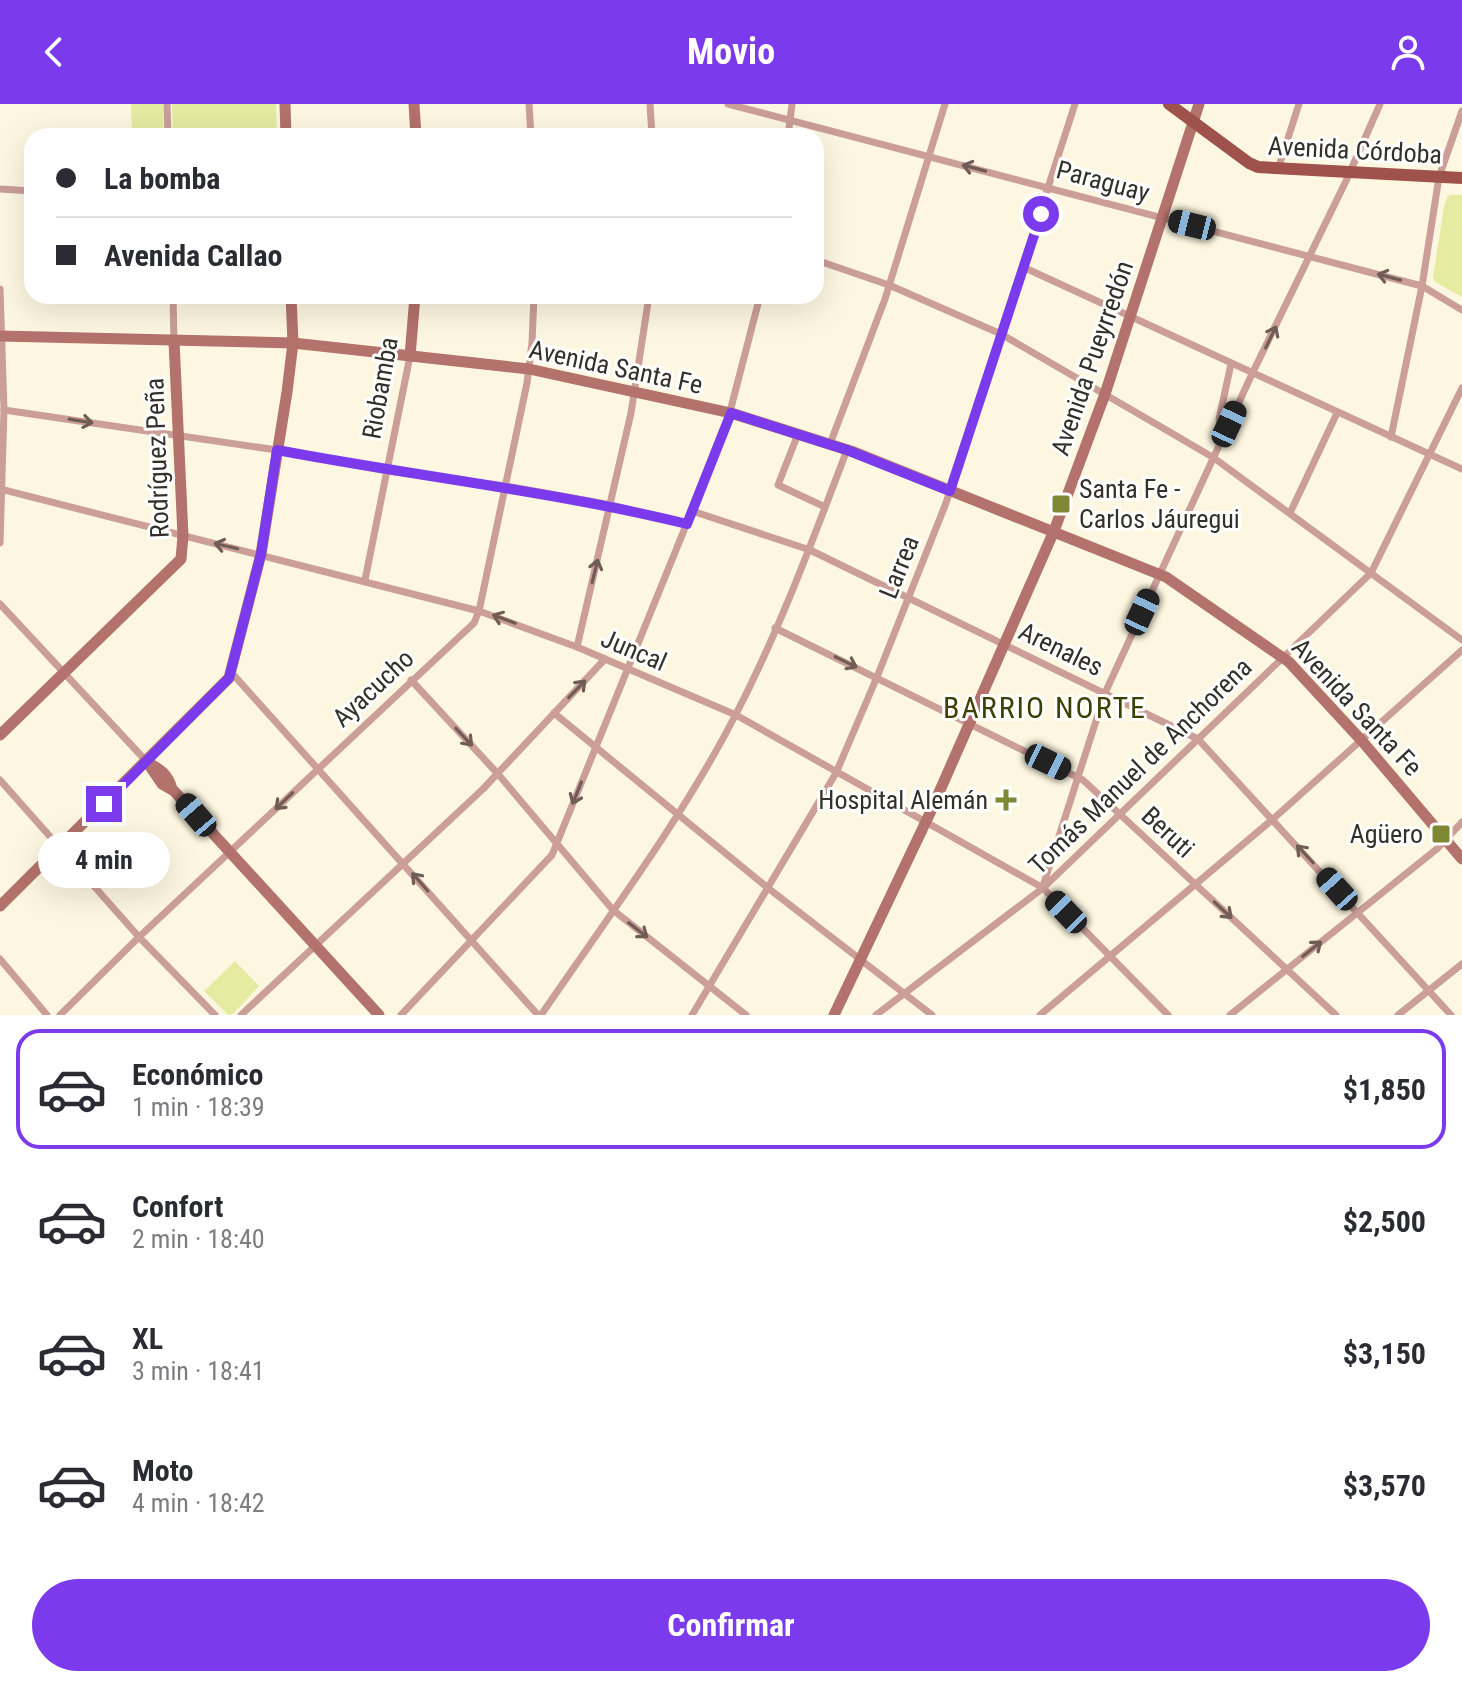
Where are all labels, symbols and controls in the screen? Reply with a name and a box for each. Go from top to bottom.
icon: back [32,30,76,74]
icon: person [1386,30,1430,74]
text: Movio [687,31,775,73]
street label: Avenida Córdoba [1267,130,1443,170]
street label: Paraguay [1053,154,1153,208]
one-way arrow [962,159,987,174]
text: La bomba [104,161,220,196]
route start [1023,196,1059,232]
car [1166,208,1218,242]
text: Avenida Callao [104,238,282,273]
street label: Avenida Pueyrredón [1045,257,1139,459]
one-way arrow [1377,269,1403,284]
one-way arrow [1264,325,1279,349]
street label: Avenida Santa Fe [527,334,705,400]
street label: Riobamba [356,335,404,441]
street label: Rodríguez Peña [139,377,175,539]
car [1208,397,1250,451]
one-way arrow [68,415,93,430]
place label: Santa Fe - Carlos Jáuregui [1079,474,1240,534]
marker: Santa Fe - Carlos Jáuregui [1050,493,1072,515]
street label: Larrea [873,531,925,603]
one-way arrow [213,538,239,553]
one-way arrow [588,559,603,585]
car [1121,585,1163,639]
one-way arrow [492,611,517,625]
street label: Arenales [1014,616,1108,682]
street label: Juncal [597,623,671,677]
street label: Avenida Santa Fe [1286,632,1428,782]
street label: Ayacucho [326,643,420,733]
street label: Tomás Manuel de Anchorena [1022,652,1258,880]
one-way arrow [833,655,857,670]
one-way arrow [567,680,586,699]
district label: BARRIO NORTE [943,690,1147,725]
one-way arrow [454,727,472,747]
car [1021,741,1075,783]
one-way arrow [569,780,583,805]
place label: Hospital Alemán [818,785,988,815]
route end [86,786,122,822]
car [171,789,221,841]
marker: Hospital Alemán [995,789,1017,811]
one-way arrow [274,791,294,810]
street label: Beruti [1136,800,1200,864]
place label: Agüero [1350,819,1423,849]
marker: Agüero [1430,823,1452,845]
callout: 4 min [38,832,170,888]
one-way arrow [1296,844,1314,864]
text: 4 min [75,845,133,875]
car [1312,863,1362,915]
one-way arrow [411,873,429,893]
car [1041,886,1091,938]
one-way arrow [1213,900,1233,918]
one-way arrow [627,921,648,938]
one-way arrow [1302,940,1322,958]
icon: car [36,1053,108,1125]
text: Económico [132,1057,263,1092]
text: $1,850 [1343,1072,1426,1107]
text: 1 min · 18:39 [132,1092,265,1122]
icon: car [36,1185,108,1257]
text: Confort [132,1189,223,1224]
text: $2,500 [1343,1204,1426,1239]
text: 2 min · 18:40 [132,1224,265,1254]
icon: car [36,1317,108,1389]
text: XL [132,1321,163,1356]
text: $3,150 [1343,1336,1426,1371]
text: 3 min · 18:41 [132,1356,265,1386]
icon: car [36,1449,108,1521]
text: Moto [132,1453,193,1488]
text: $3,570 [1343,1468,1426,1503]
text: 4 min · 18:42 [132,1488,265,1518]
button: Confirmar [32,1579,1430,1671]

